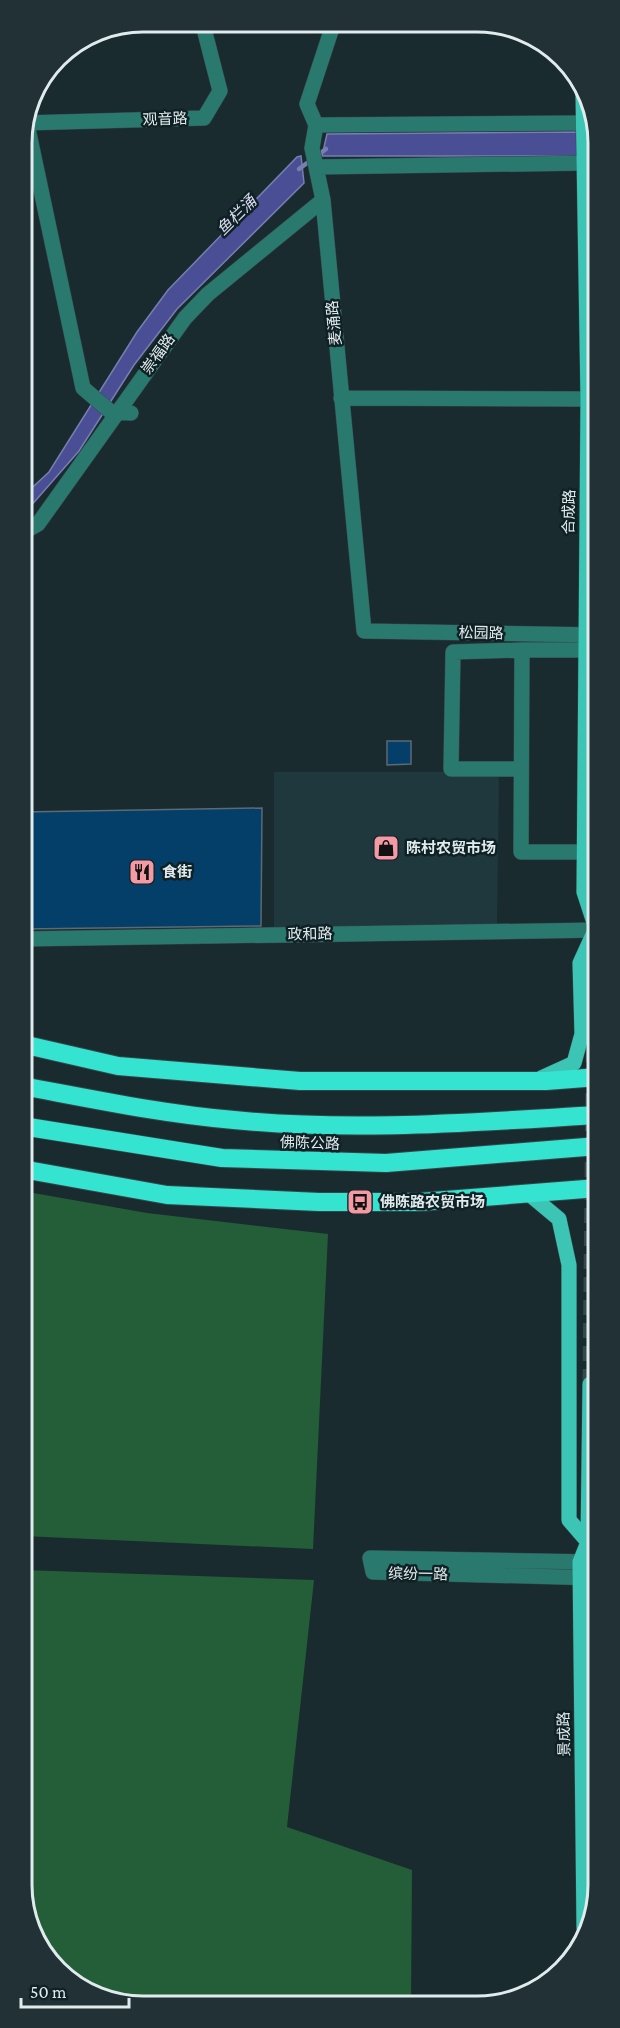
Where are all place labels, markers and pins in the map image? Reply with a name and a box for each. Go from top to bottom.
shop icon: 陈村农贸市场 [371,833,401,863]
place label: 陈村农贸市场 [406,839,496,856]
restaurant icon: 食街 [127,857,157,887]
place label: 食街 [162,864,192,880]
bus stop icon: 佛陈路农贸市场 [345,1187,375,1217]
place label: 佛陈路农贸市场 [380,1193,485,1210]

